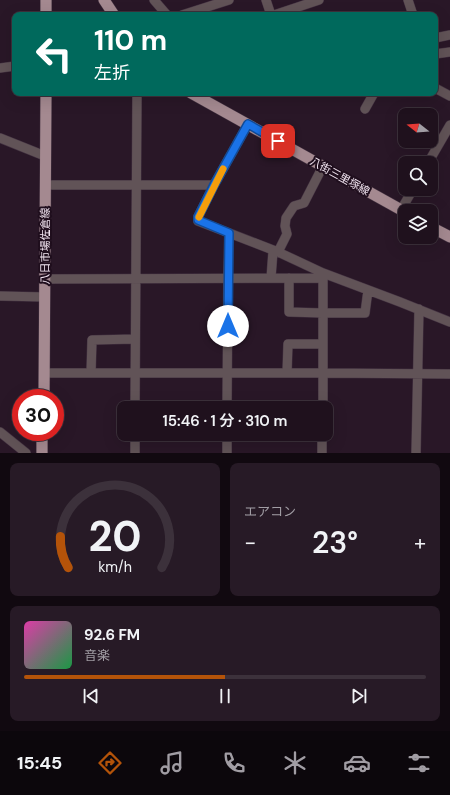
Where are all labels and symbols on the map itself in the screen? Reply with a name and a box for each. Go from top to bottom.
north arrow [398,108,438,148]
pin [261,124,295,158]
street label: 八街三里塚線 [308,154,372,198]
street label: 八日市場佐倉線 [38,208,52,285]
position arrow [207,305,249,347]
speed limit sign: 30 [12,389,64,441]

